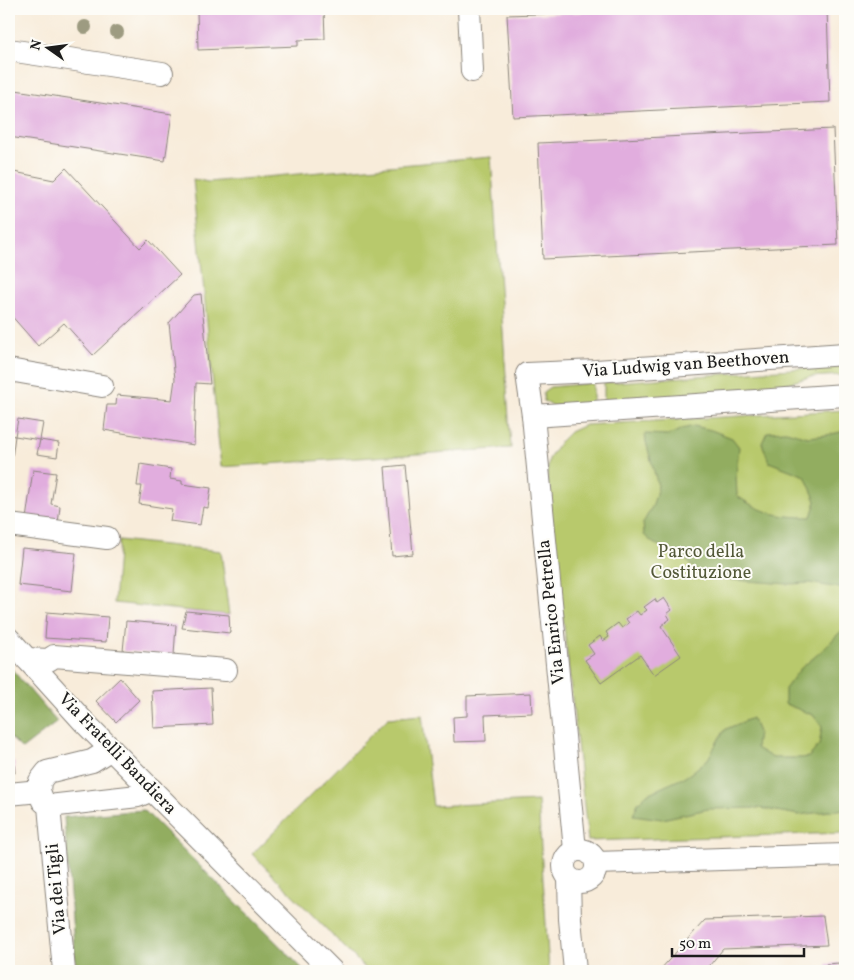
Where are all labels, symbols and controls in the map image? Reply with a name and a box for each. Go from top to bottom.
north arrow [22,22,72,72]
text: N [26,38,47,52]
street label: Via Ludwig van Beethoven [582,345,791,385]
street label: Via Enrico Petrella [532,538,572,686]
park label: Parco della Costituzione [651,540,751,586]
street label: Via Fratelli Bandiera [52,687,182,821]
street label: Via dei Tigli [41,842,73,936]
scale bar [672,925,804,957]
text: 50 m [679,934,711,955]

